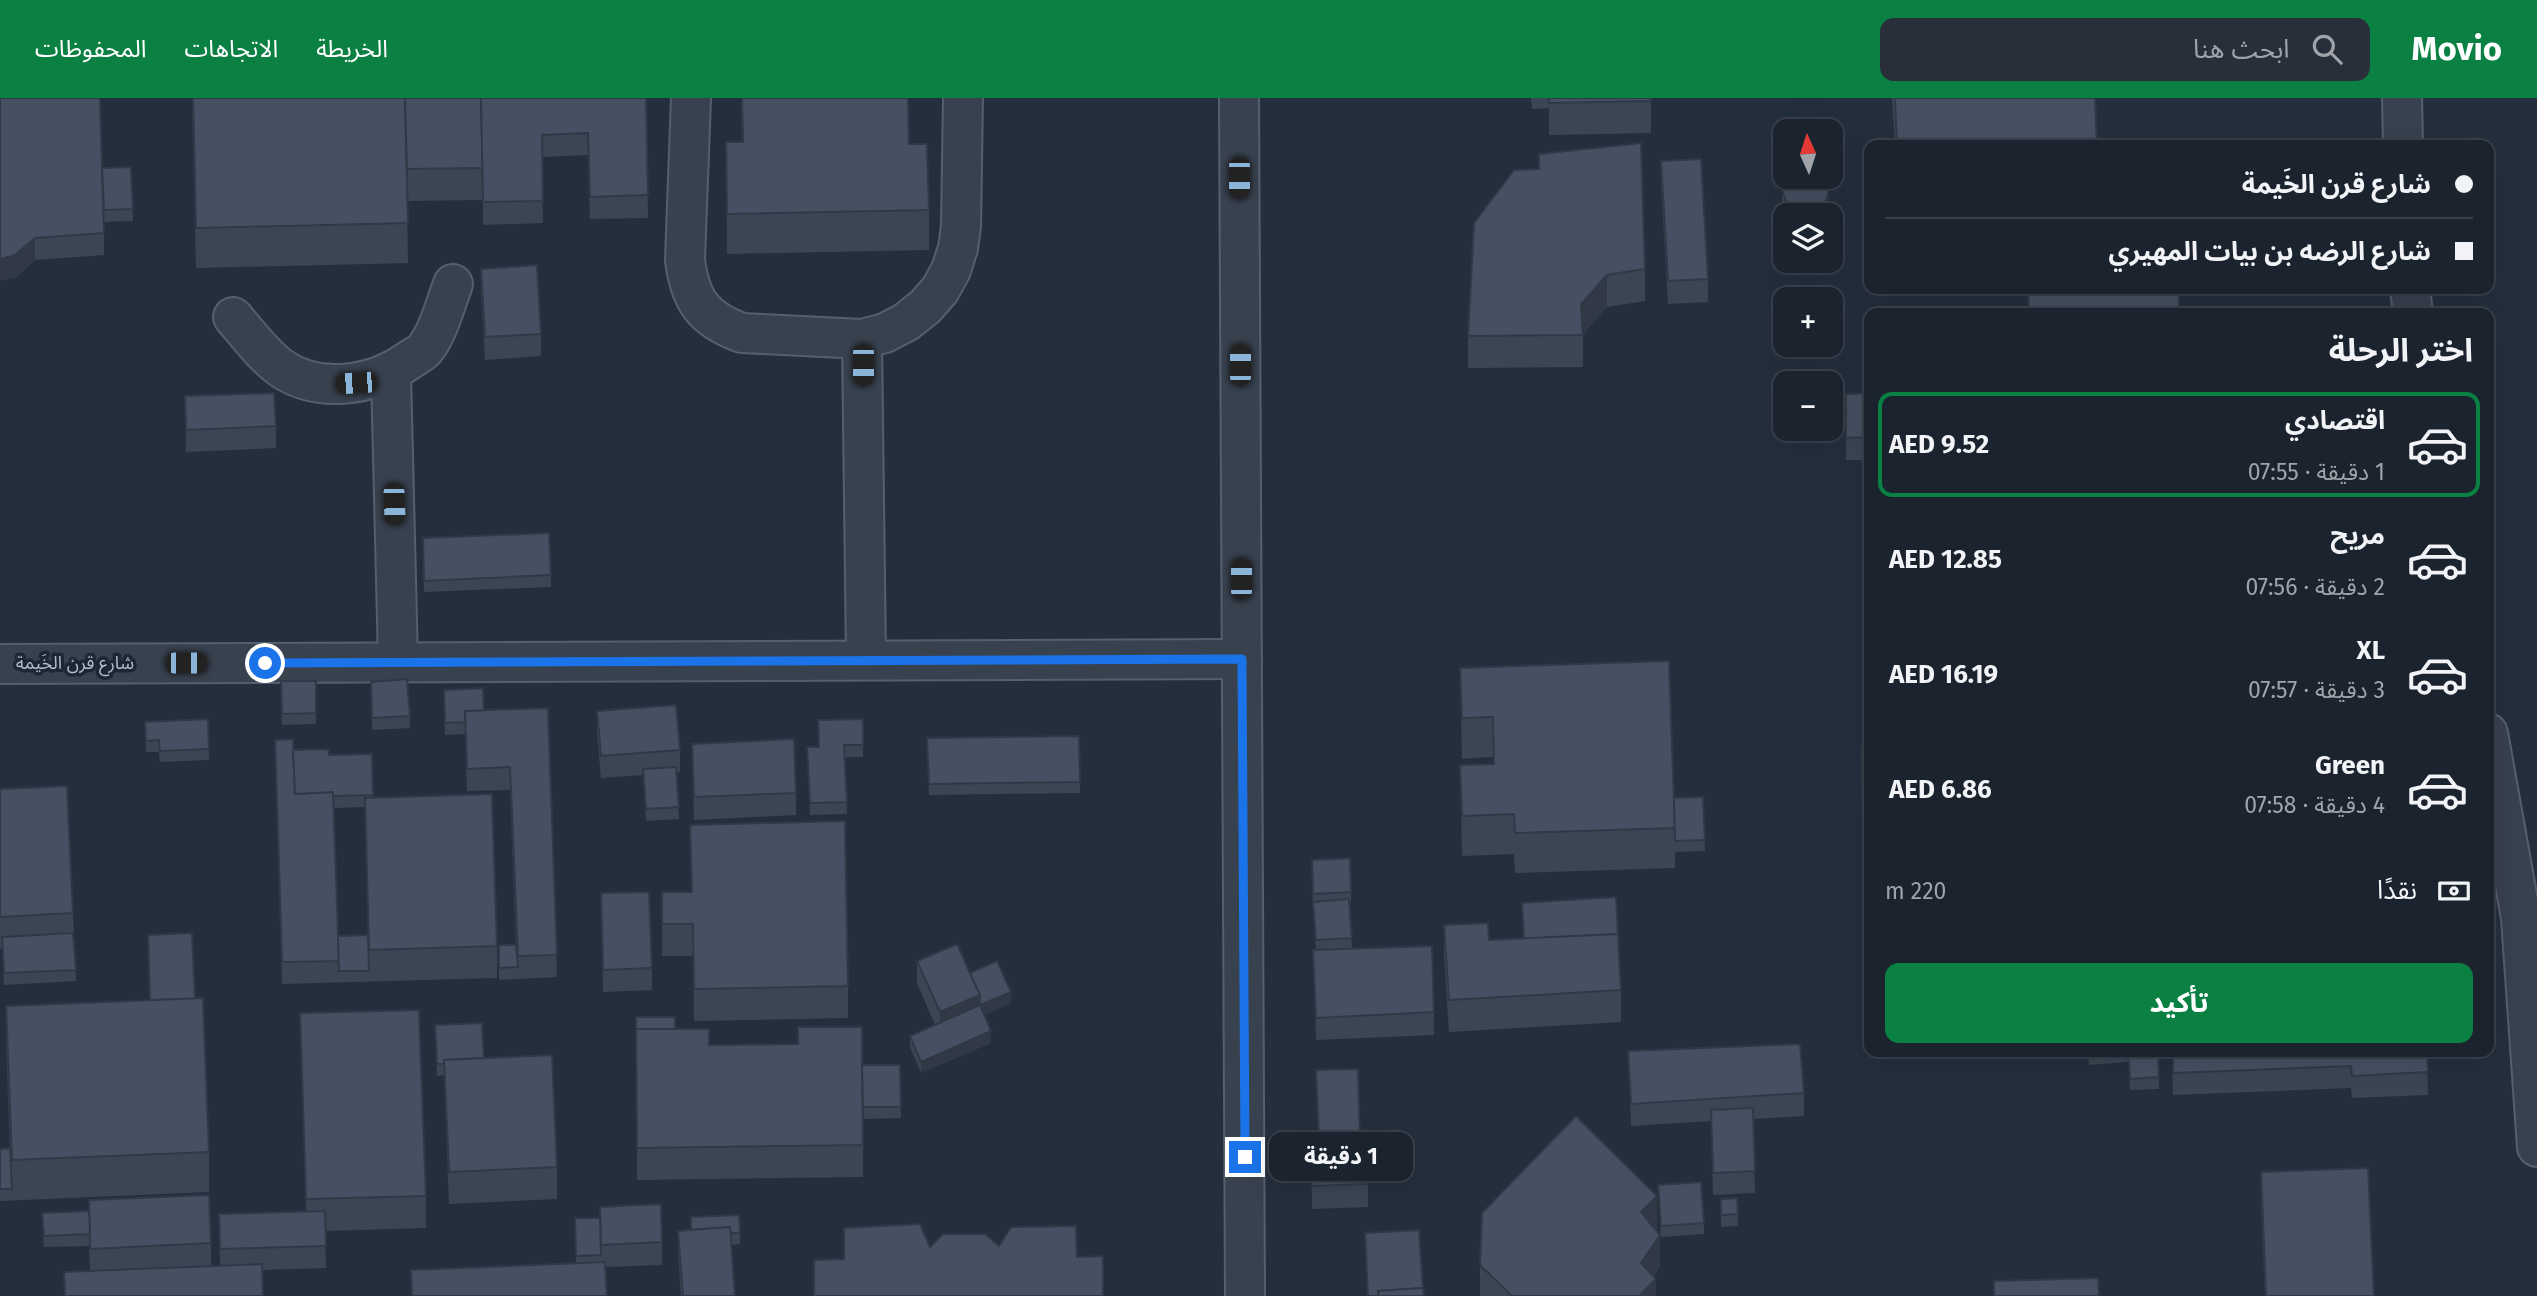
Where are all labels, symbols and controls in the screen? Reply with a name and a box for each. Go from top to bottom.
search box [1880,18,2370,81]
text: Movio [2412,29,2502,69]
icon: search [2308,30,2346,68]
text: ابحث هنا [2193,34,2290,65]
text: المحفوظات [35,35,146,63]
text: الاتجاهات [184,35,278,63]
text: الخريطة [316,35,388,63]
north arrow [1773,119,1843,189]
map controls [1773,119,1843,441]
car [1229,157,1250,199]
text: شارع قرن الخَيمة [2242,169,2431,200]
button: layers [1773,203,1843,273]
text: شارع الرضه بن بيات المهيري [2109,236,2431,267]
button: + [1773,287,1843,357]
text: اختر الرحلة [2329,331,2473,369]
car [853,344,874,386]
car [1230,344,1251,386]
car [335,371,378,395]
button: − [1773,371,1843,441]
text: اقتصادي [2285,405,2385,436]
icon: car [2406,413,2469,476]
text: AED 9.52 [1889,429,1989,460]
text: 1 دقيقة · 07:55 [2248,458,2385,486]
car [383,483,406,525]
text: مريح [2330,520,2385,551]
icon: car [2406,528,2469,591]
text: AED 12.85 [1889,544,2002,575]
car [1231,558,1252,600]
text: 2 دقيقة · 07:56 [2245,573,2385,601]
text: XL [2357,635,2385,666]
icon: car [2406,643,2469,706]
route start [249,647,281,679]
street label: شارع قرن الخَيمة [16,652,134,677]
car [166,653,208,674]
text: AED 16.19 [1889,659,1998,690]
text: 3 دقيقة · 07:57 [2248,676,2385,704]
text: Green [2315,750,2385,781]
icon: car [2406,758,2469,821]
text: AED 6.86 [1889,774,1992,805]
text: 4 دقيقة · 07:58 [2244,791,2385,819]
icon: cash [2435,872,2473,910]
text: نقدًا [2377,875,2417,906]
text: 220 m [1885,877,1946,905]
button: تأكيد [1885,963,2473,1043]
callout: 1 دقيقة [1270,1132,1413,1182]
route end [1229,1141,1261,1173]
text: 1 دقيقة [1304,1142,1378,1170]

